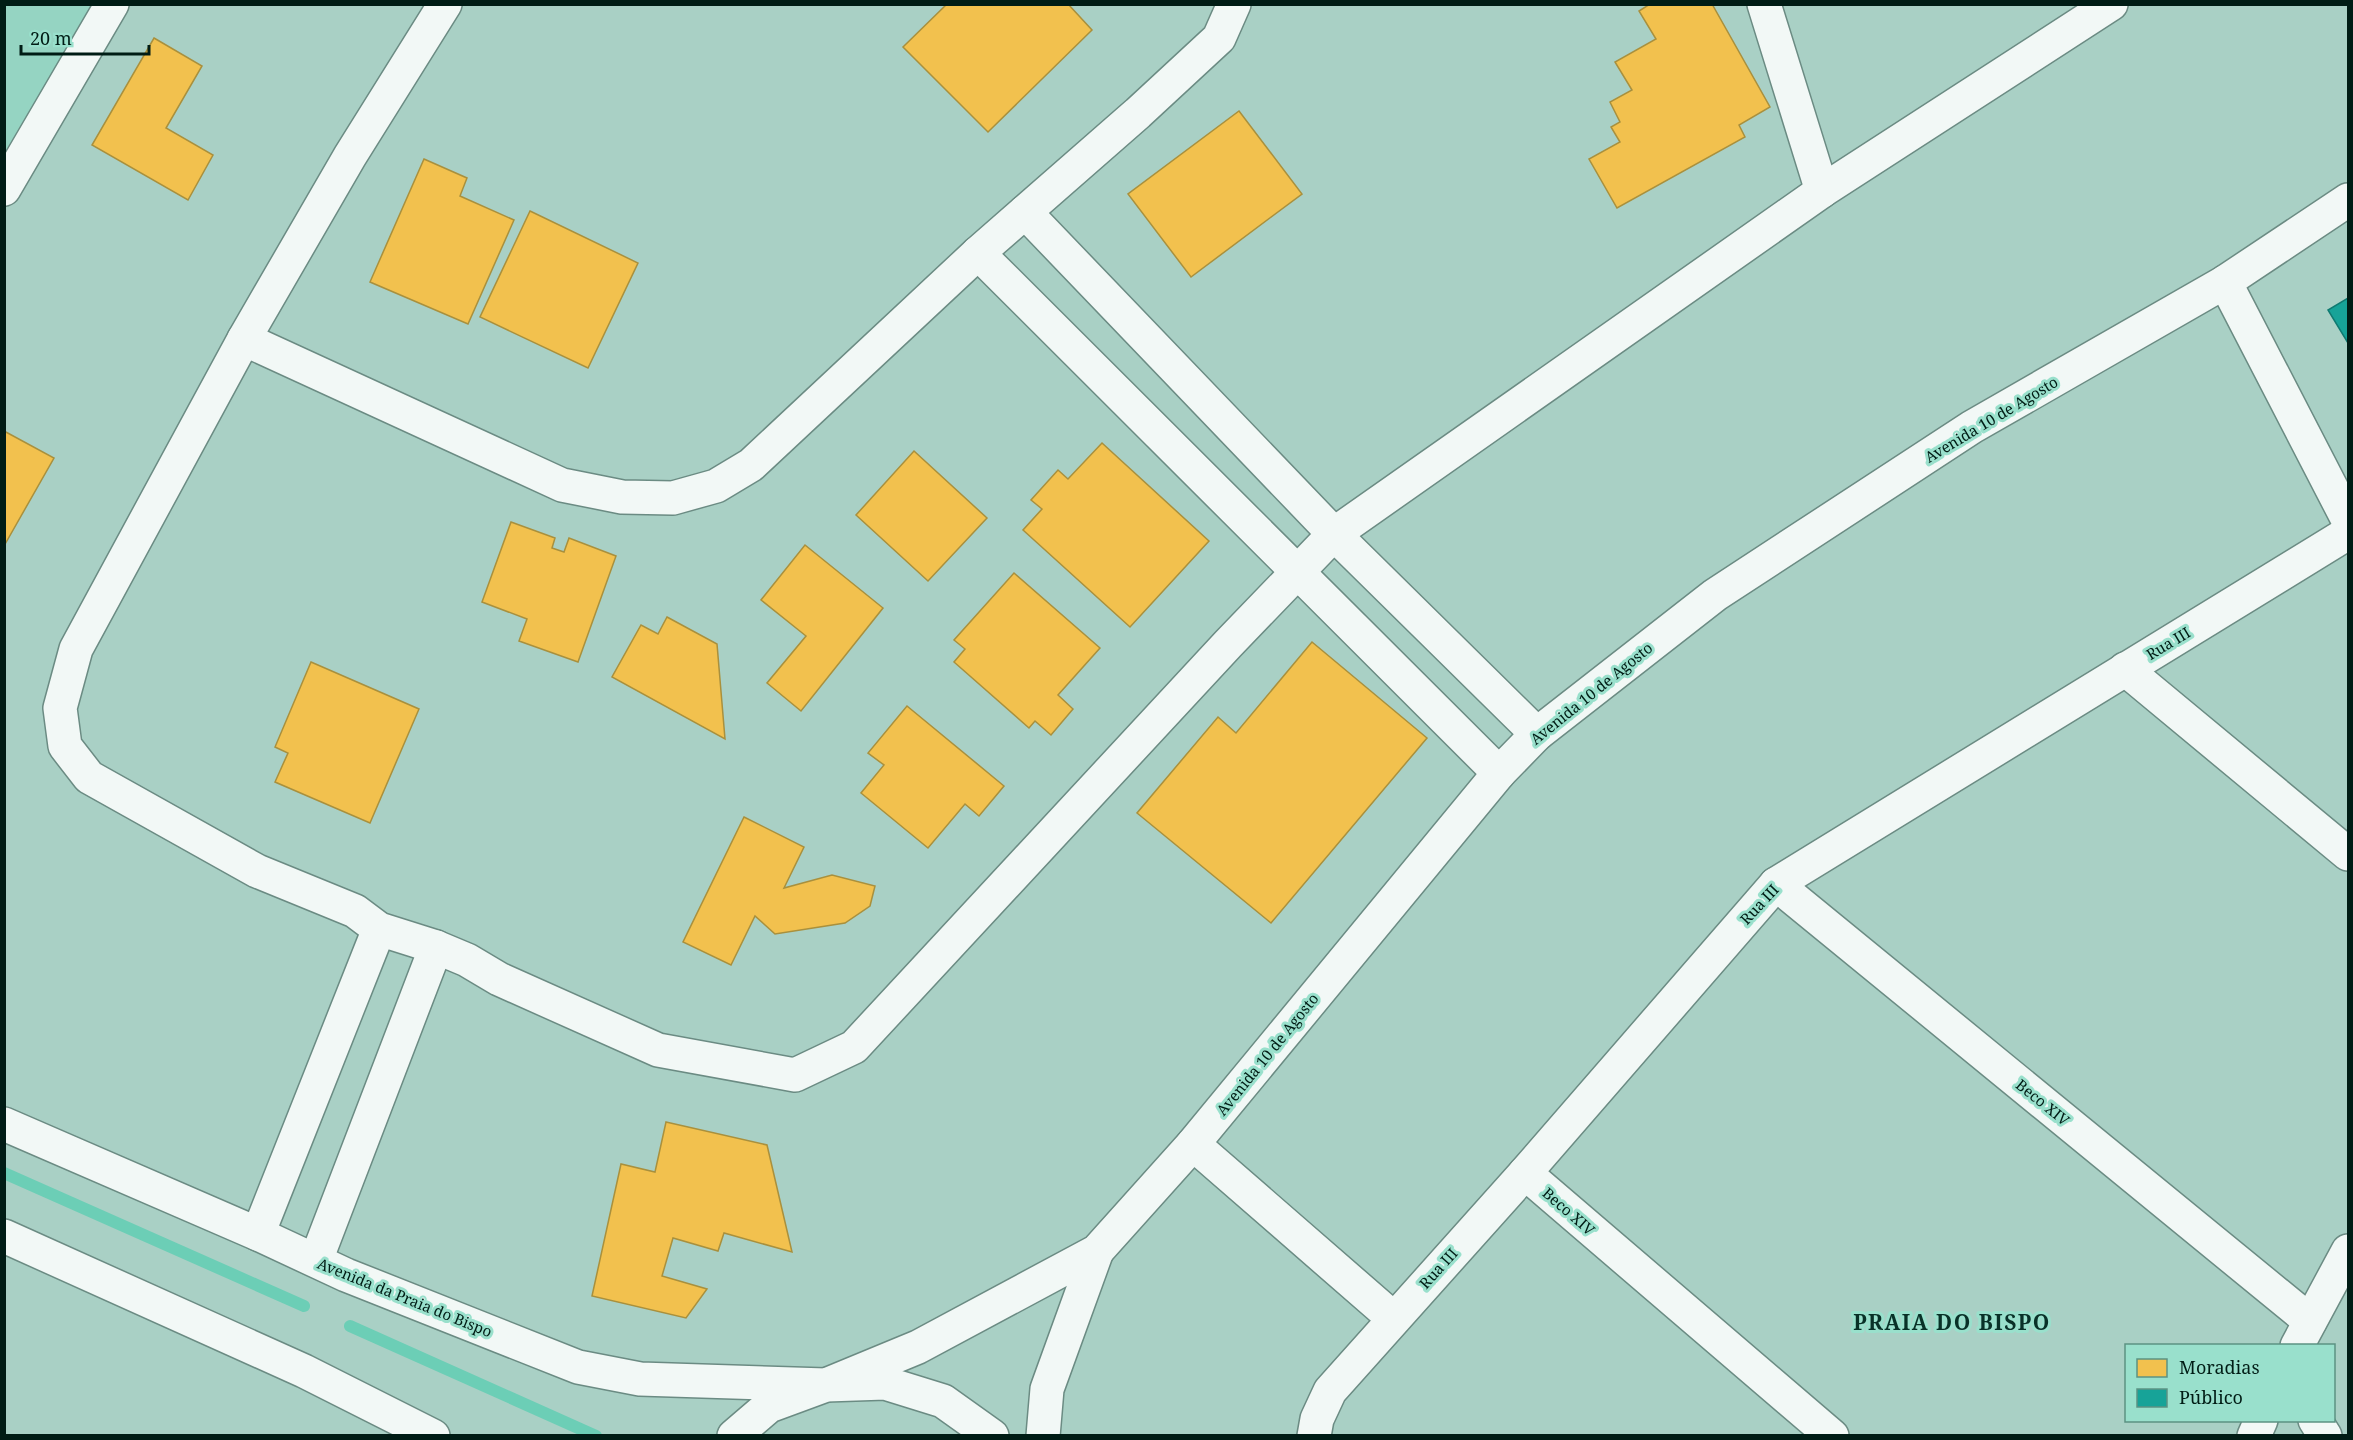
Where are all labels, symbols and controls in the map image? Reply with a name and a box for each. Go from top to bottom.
scale bar [21,18,148,56]
text: 20 m [30,26,72,50]
street label: Avenida 10 de Agosto [1921,371,2061,467]
street label: Rua III [2142,622,2194,664]
street label: Avenida 10 de Agosto [1526,637,1656,749]
street label: Rua III [1735,880,1783,928]
street label: Avenida 10 de Agosto [1211,989,1323,1119]
street label: Beco XIV [2012,1074,2075,1130]
street label: Beco XIV [1539,1183,1600,1240]
street label: Rua III [1414,1243,1462,1293]
street label: Avenida da Praia do Bispo [315,1253,495,1341]
district label: PRAIA DO BISPO [1853,1308,2051,1336]
legend [2125,1344,2335,1422]
text: Moradias [2179,1355,2260,1379]
text: Público [2179,1385,2243,1409]

